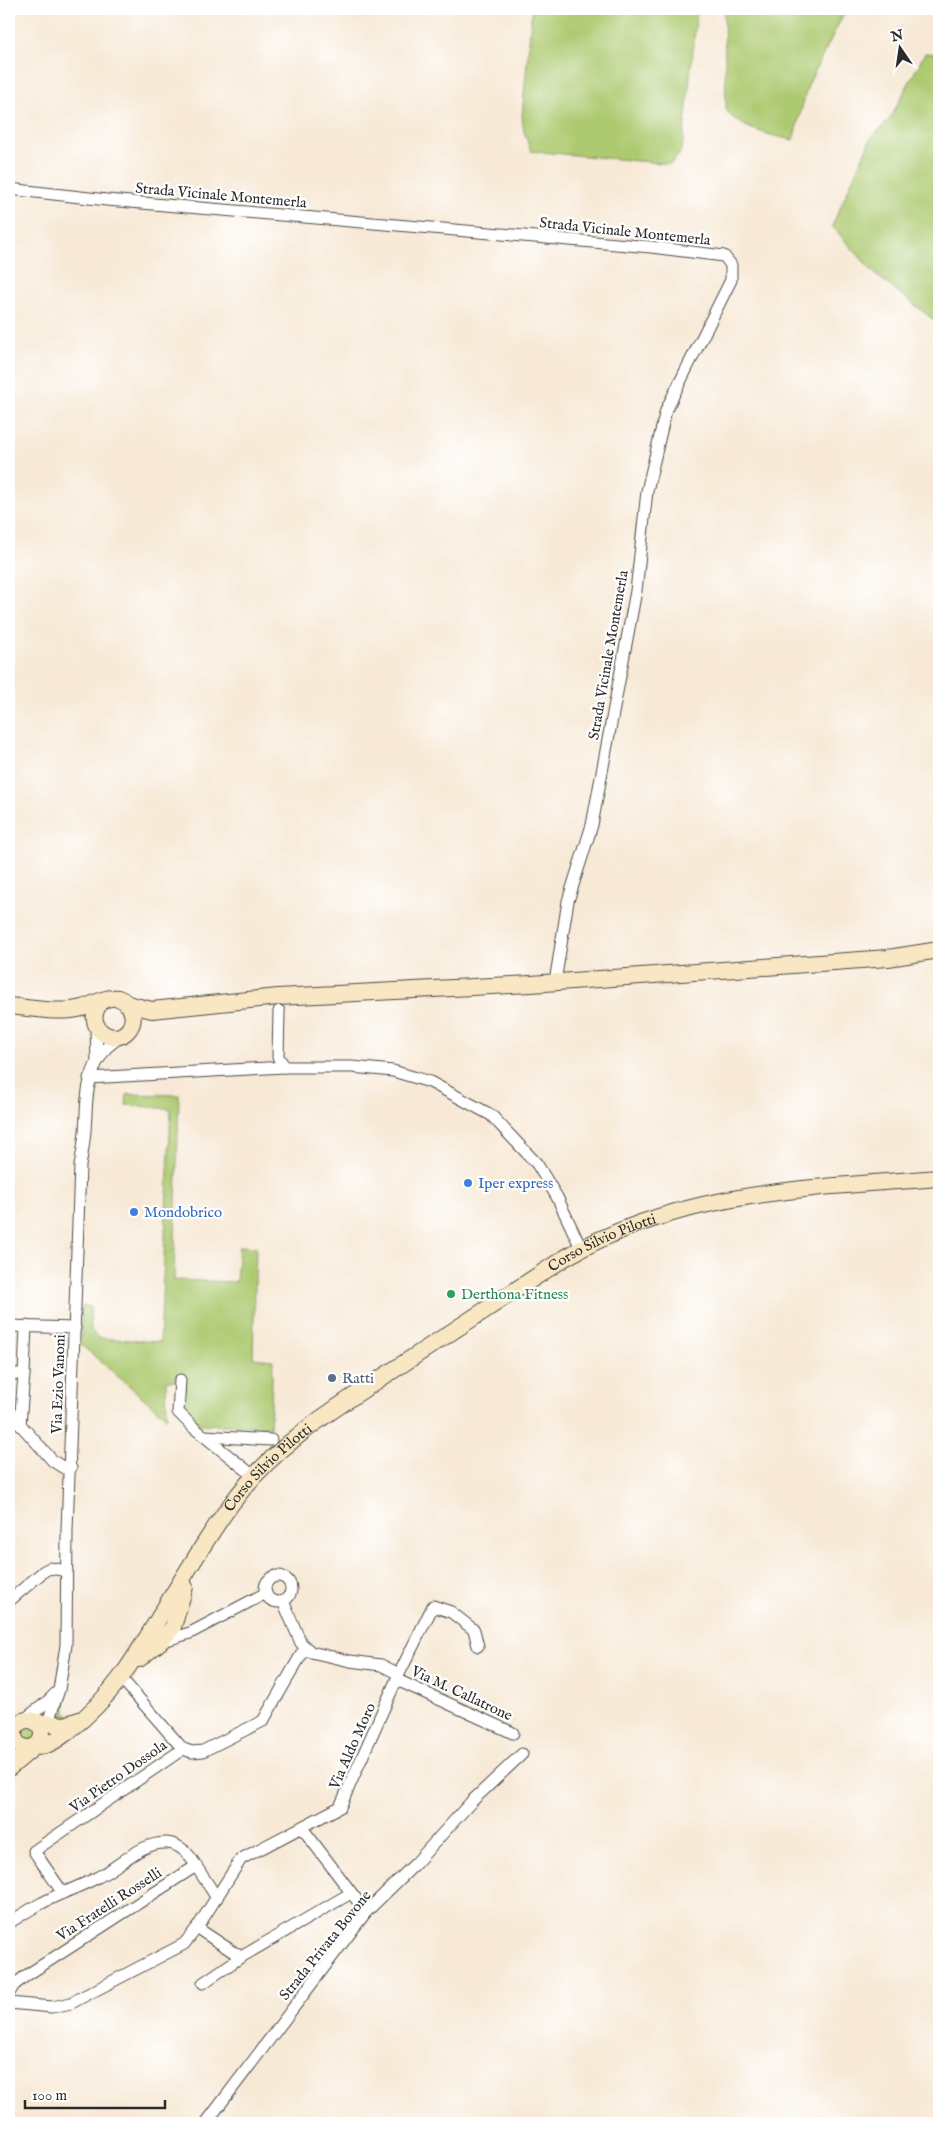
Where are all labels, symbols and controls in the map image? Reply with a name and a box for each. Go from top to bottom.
north arrow [876,22,926,72]
text: N [888,26,905,47]
street label: Strada Vicinale Montemerla [134,179,308,212]
street label: Strada Vicinale Montemerla [538,213,712,250]
street label: Strada Vicinale Montemerla [584,568,633,741]
place label: Iper express [478,1174,553,1193]
marker: Iper express [462,1177,474,1189]
place label: Mondobrico [144,1203,222,1222]
marker: Mondobrico [128,1206,140,1218]
street label: Corso Silvio Pilotti [544,1209,658,1276]
place label: Derthona Fitness [461,1285,568,1304]
marker: Derthona Fitness [445,1288,457,1300]
street label: Via Ezio Vanoni [47,1334,70,1435]
place label: Ratti [342,1369,374,1388]
marker: Ratti [326,1372,338,1384]
street label: Corso Silvio Pilotti [220,1420,316,1516]
street label: Via M. Callatrone [407,1661,516,1725]
street label: Via Aldo Moro [325,1700,380,1793]
street label: Via Pietro Dossola [65,1736,171,1818]
street label: Via Fratelli Rosselli [52,1863,165,1946]
street label: Strada Privata Bovone [275,1886,376,2004]
scale bar [25,2077,165,2109]
text: 100 m [32,2086,68,2105]

